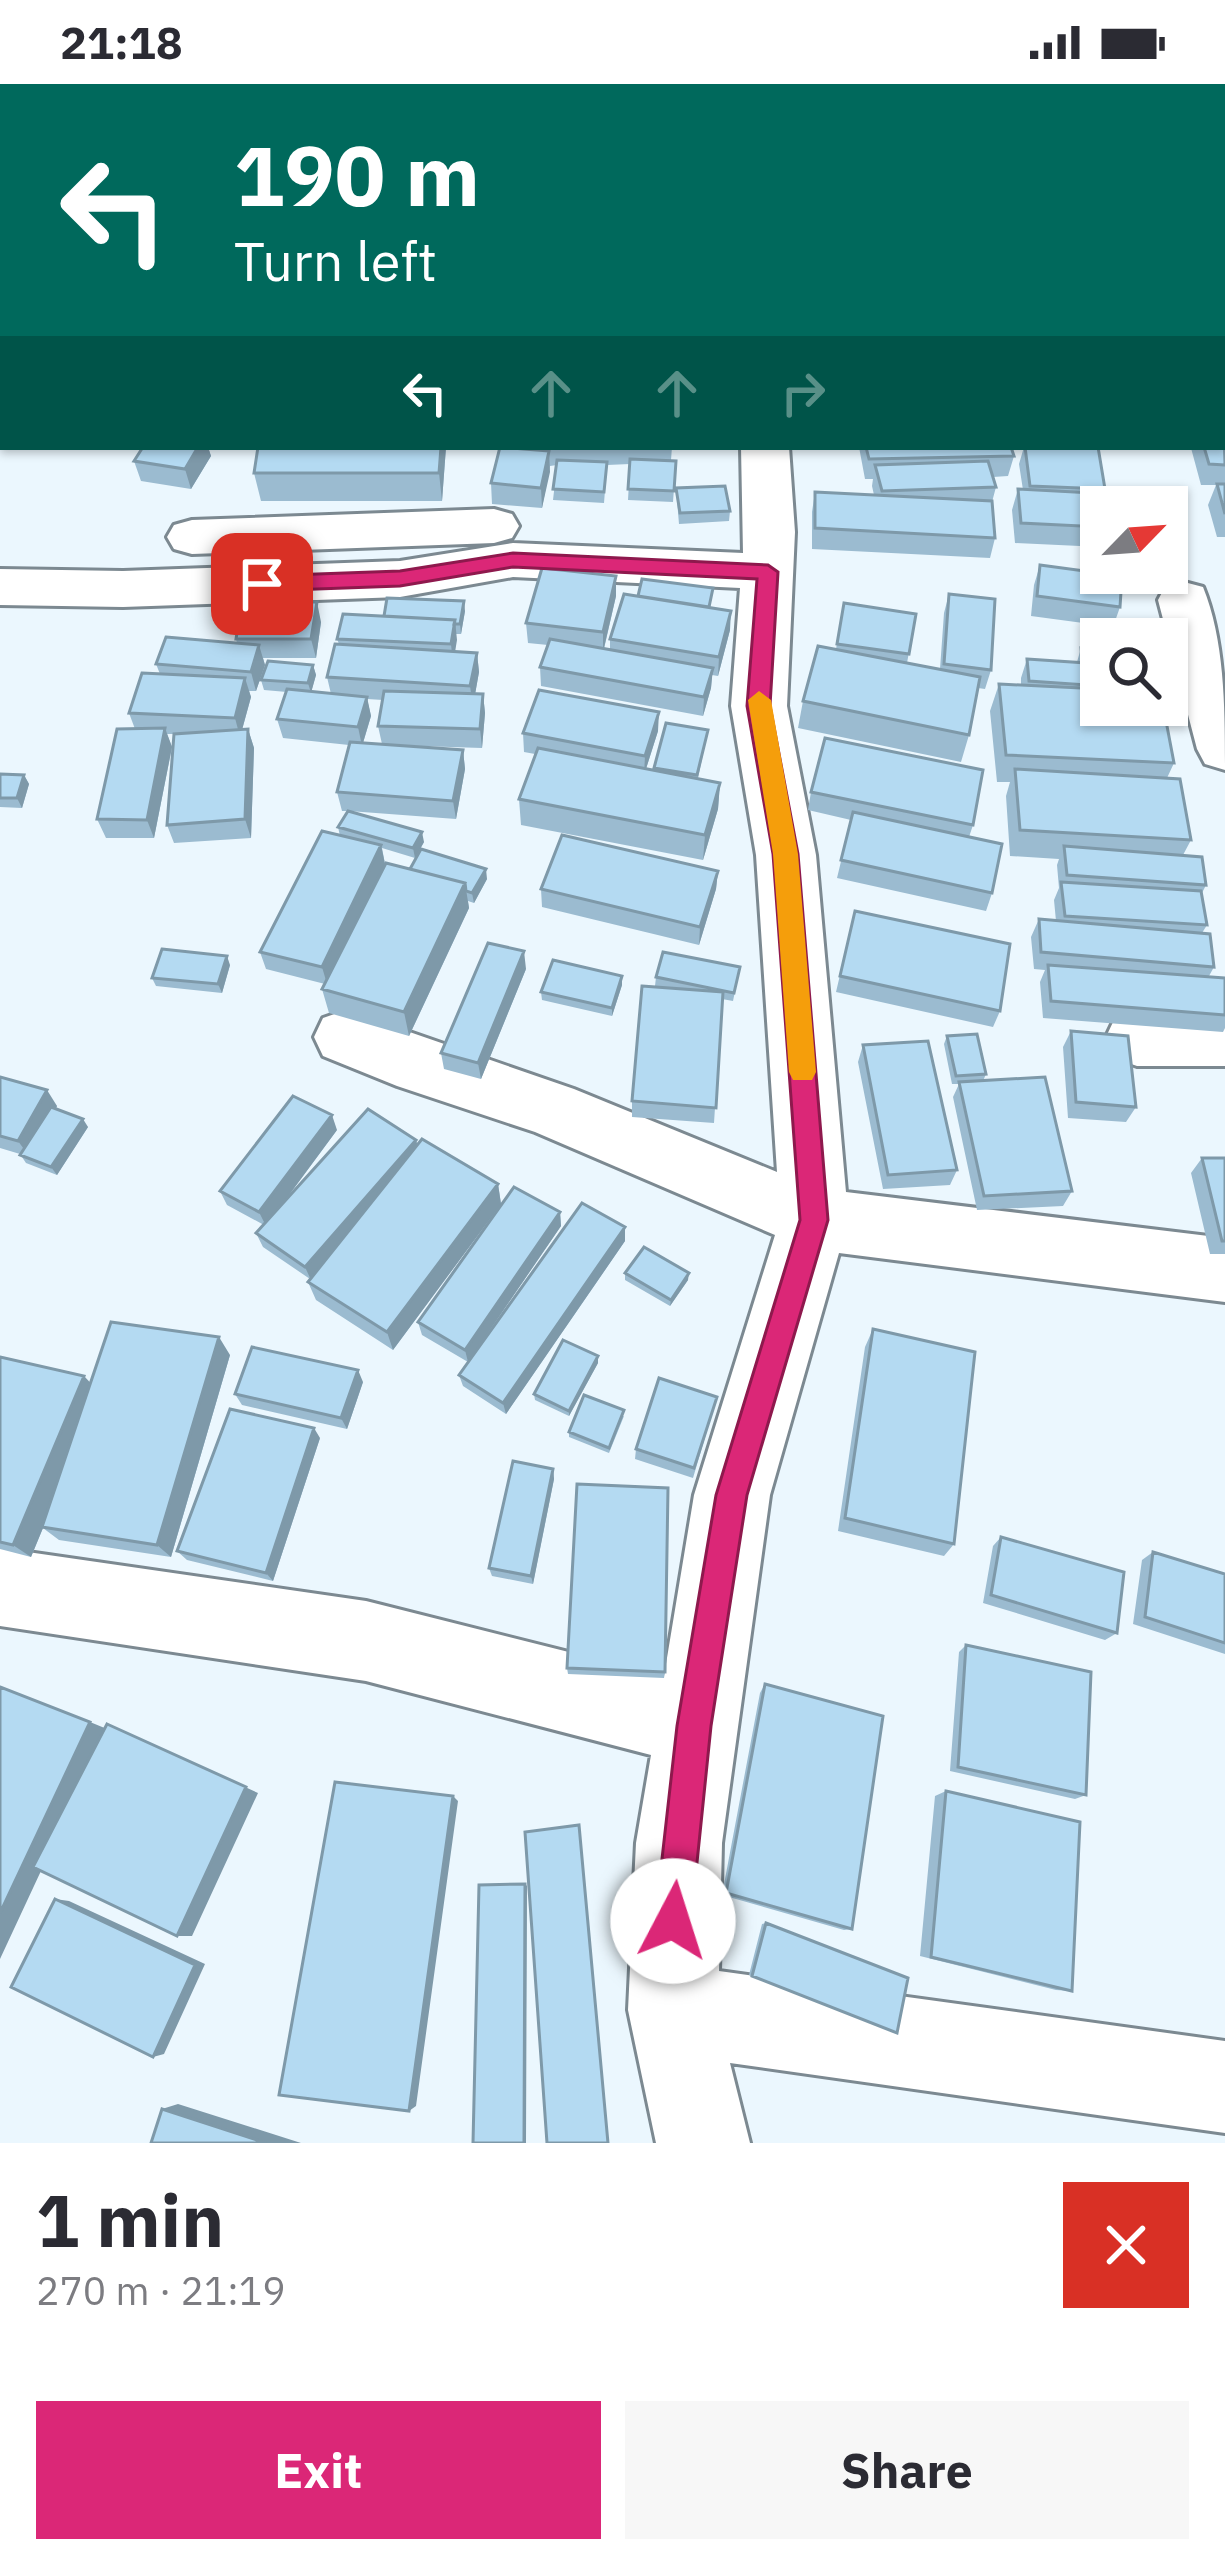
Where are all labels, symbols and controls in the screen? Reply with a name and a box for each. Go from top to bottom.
text: 21:18 [60,13,183,71]
text: 190 m [234,120,480,229]
icon: left [36,132,192,288]
text: Turn left [234,226,437,296]
icon: left [392,360,458,426]
icon: ahead [518,360,584,426]
icon: ahead [644,360,710,426]
icon: right [770,360,836,426]
north arrow [1080,486,1188,594]
map controls [1080,486,1188,726]
pin [211,533,313,635]
icon: arrive [229,551,295,617]
button: search [1080,618,1188,726]
position arrow [610,1858,736,1984]
text: 1 min [36,2173,224,2267]
button: close [1063,2182,1189,2308]
text: 270 m · 21:19 [36,2265,286,2316]
button: Exit [36,2401,601,2539]
button: Share [625,2401,1189,2539]

